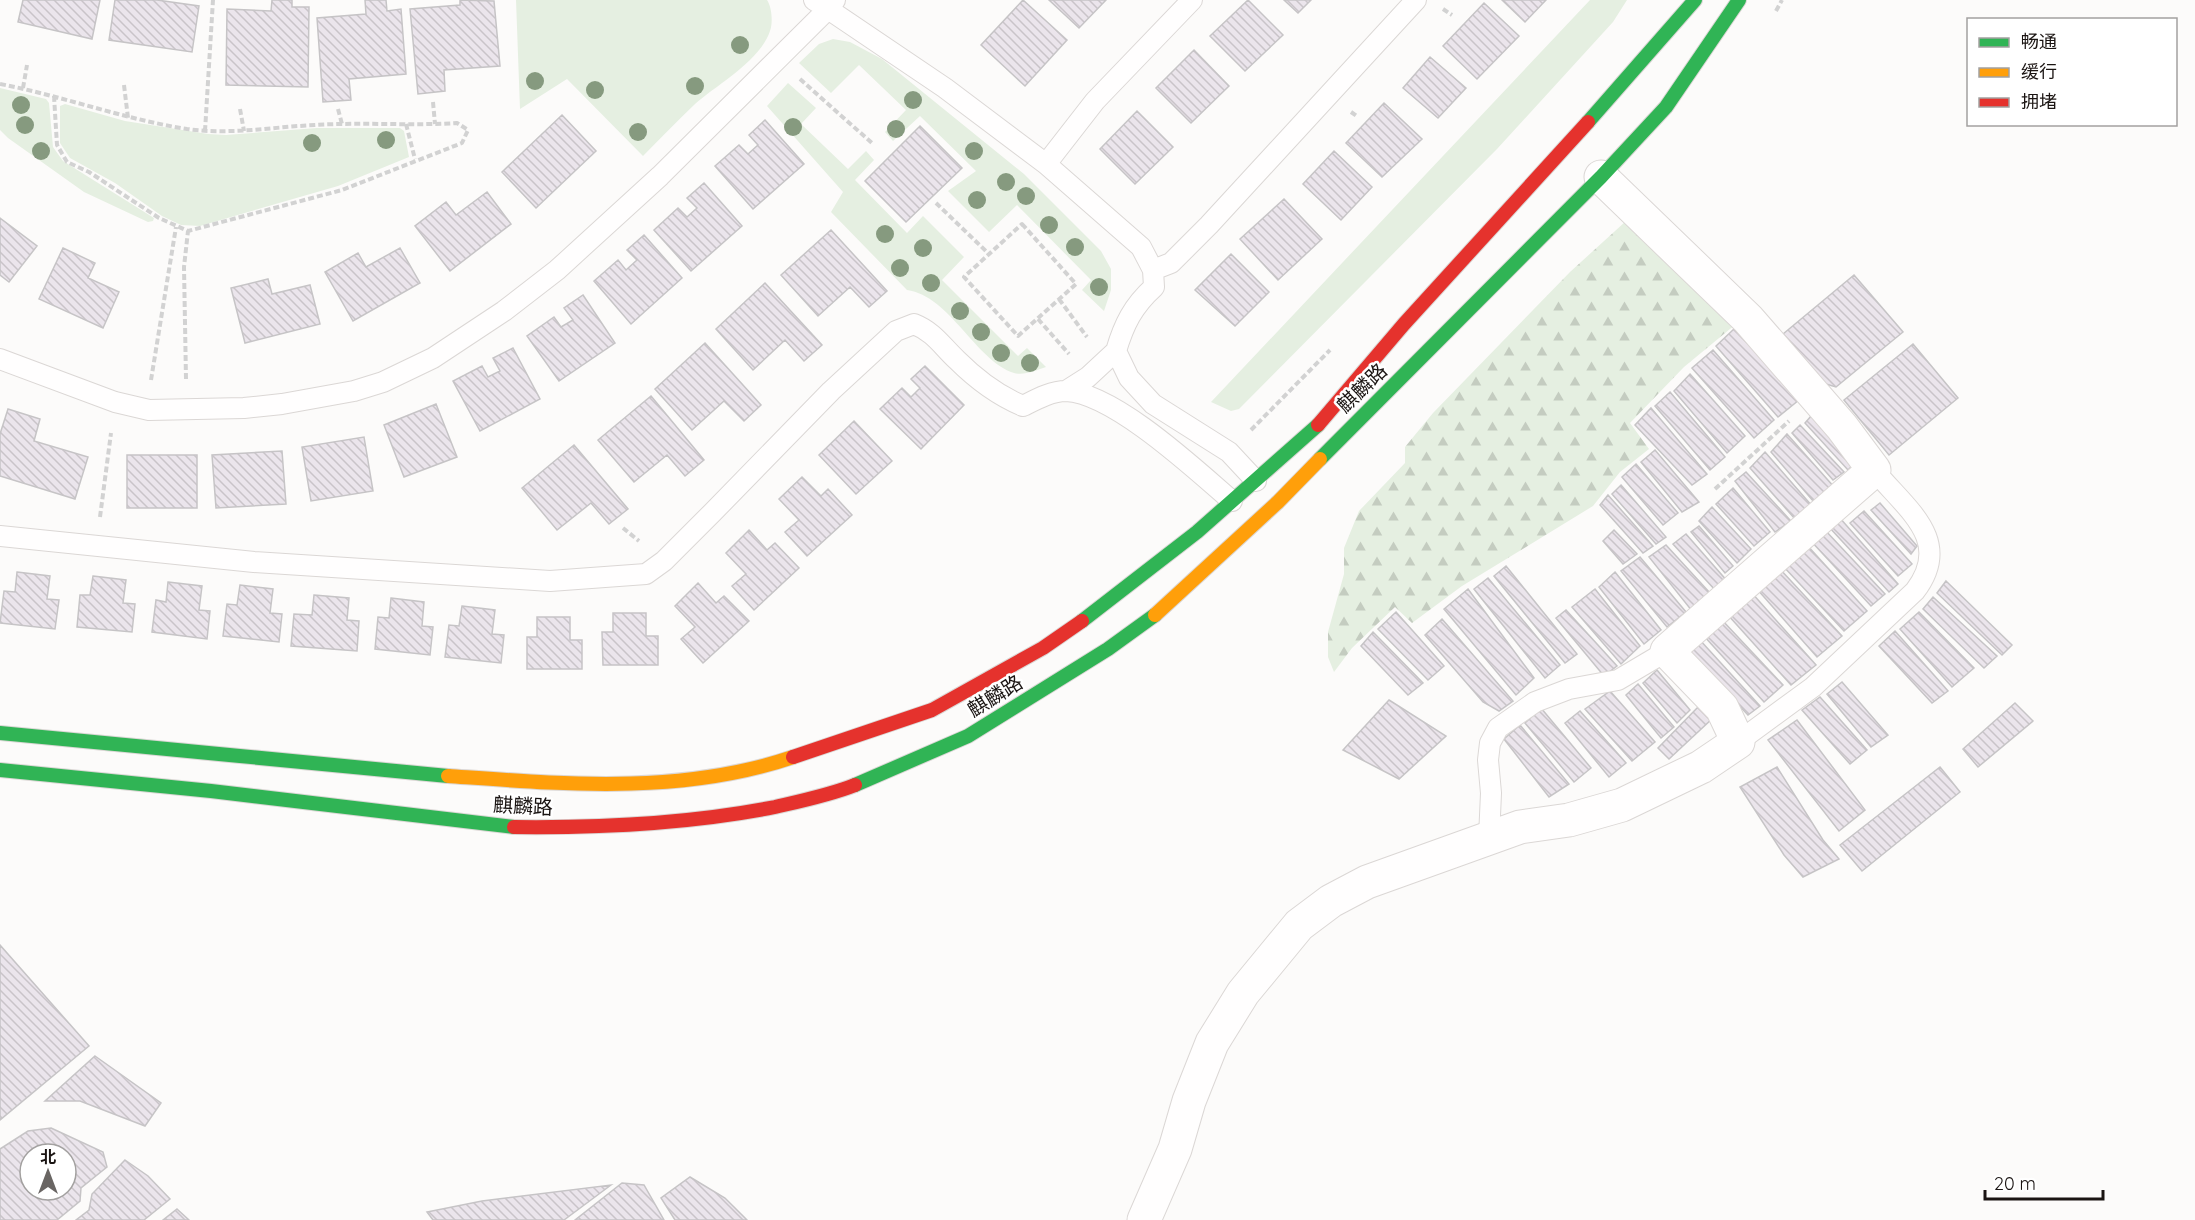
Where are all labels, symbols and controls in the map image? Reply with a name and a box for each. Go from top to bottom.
legend [1967,18,2177,126]
text: 畅通 [2021,30,2057,53]
text: 缓行 [2021,60,2057,83]
text: 拥堵 [2021,90,2057,113]
street label: 麒麟路 [1331,358,1392,417]
street label: 麒麟路 [963,669,1027,722]
street label: 麒麟路 [492,791,554,820]
north arrow [18,1142,78,1202]
text: 北 [40,1147,56,1167]
scale bar [1985,1163,2104,1201]
text: 20 m [1994,1172,2036,1195]

